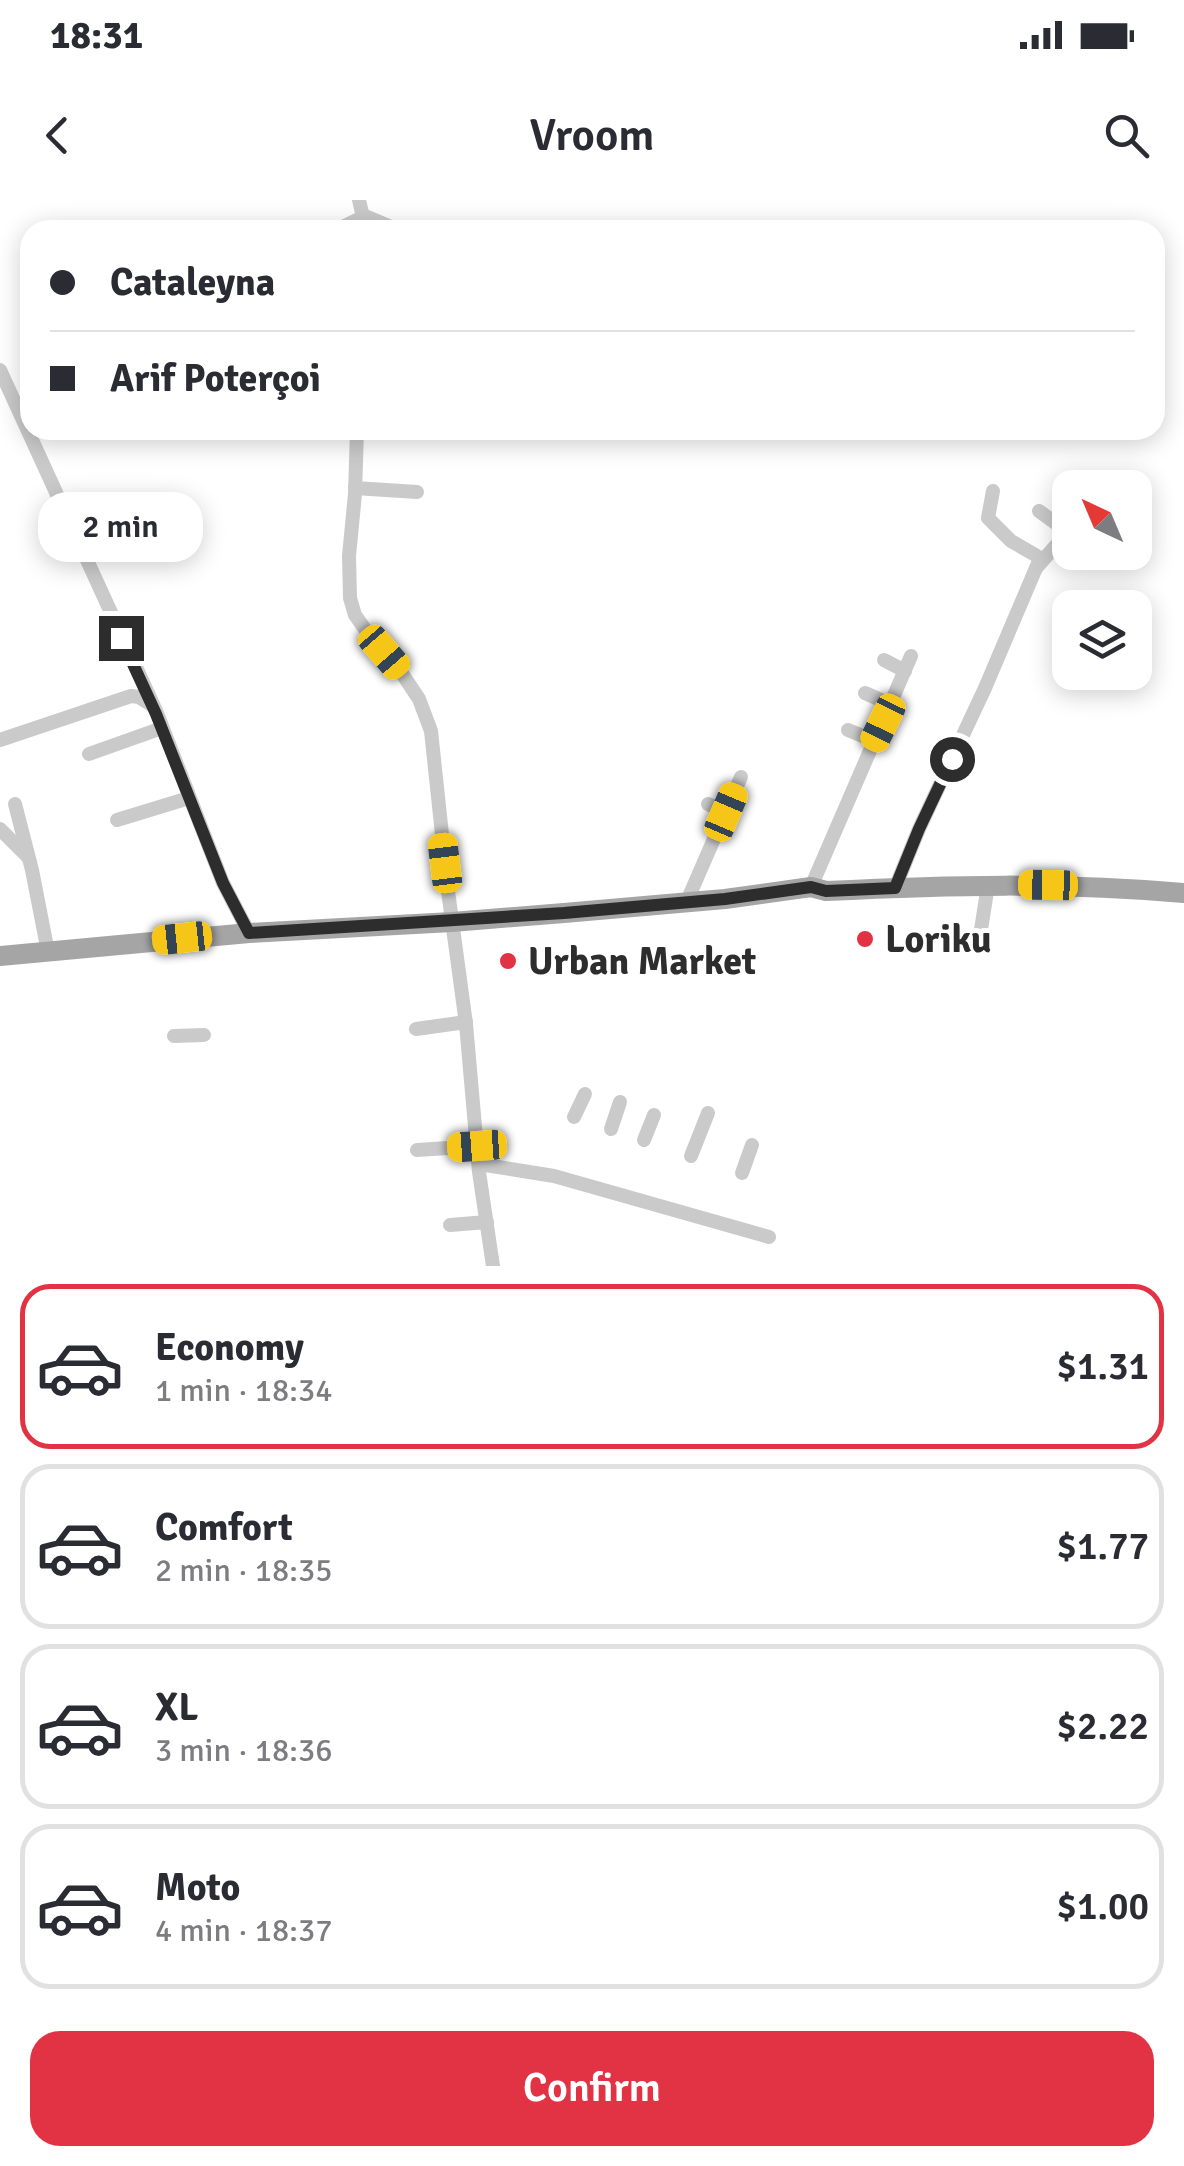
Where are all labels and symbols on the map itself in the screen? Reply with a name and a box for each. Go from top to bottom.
north arrow [1052,470,1152,570]
callout: 2 min [38,493,204,563]
route end [99,616,144,661]
car [353,620,415,684]
car [856,689,910,757]
route start [930,737,975,782]
car [700,779,752,845]
car [426,831,464,895]
car [1018,869,1078,901]
place label: Loriku [885,916,992,963]
car [151,920,213,956]
marker: Loriku [854,928,876,950]
place label: Urban Market [528,938,756,985]
marker: Urban Market [497,950,519,972]
car [446,1129,508,1163]

